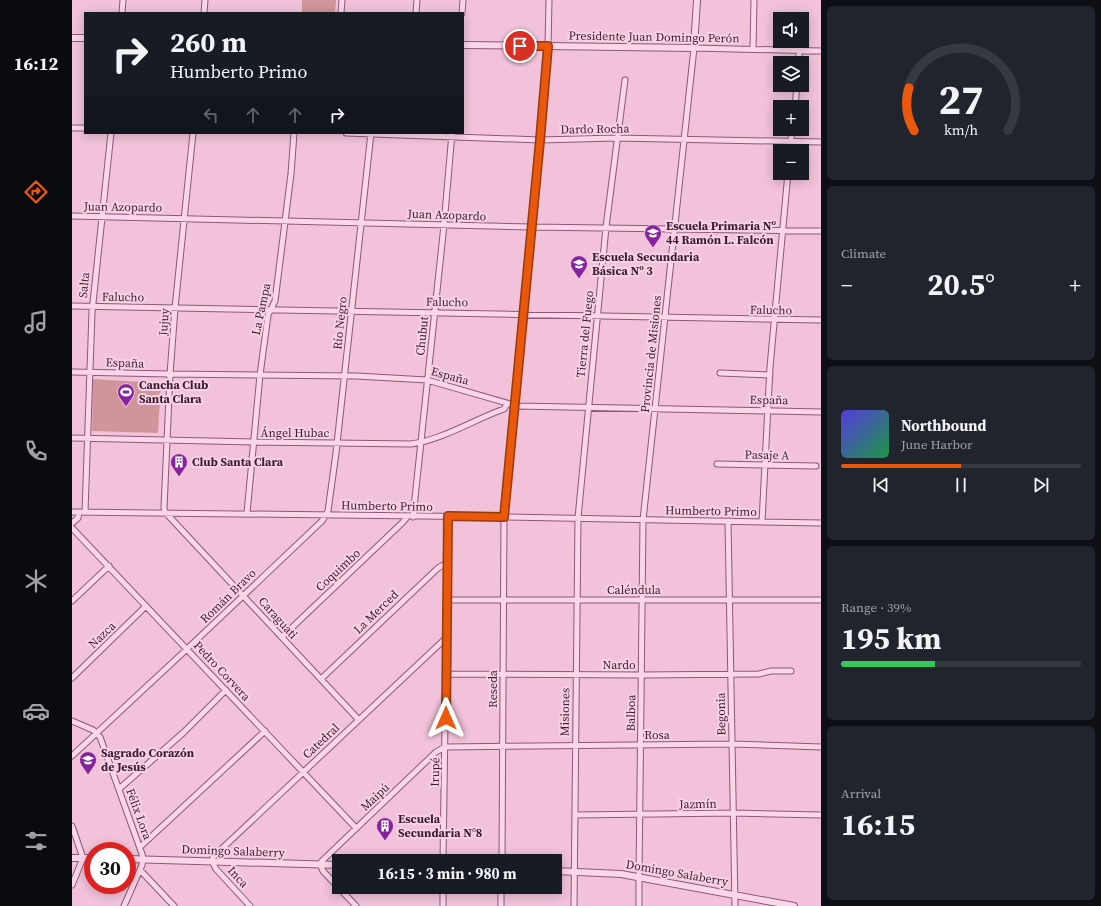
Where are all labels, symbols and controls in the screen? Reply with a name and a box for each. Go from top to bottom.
map controls [773,12,809,180]
button: sound [773,12,809,48]
text: 260 m [170,23,247,61]
icon: right [104,28,156,80]
street label: Presidente Juan Domingo Perón [568,28,740,46]
pin [503,29,537,63]
icon: arrive [509,35,531,57]
text: 16:12 [14,51,58,76]
button: layers [773,56,809,92]
text: Humberto Primo [170,59,307,84]
text: 27 [938,71,984,128]
button: + [773,100,809,136]
icon: left [200,104,222,126]
icon: ahead [242,104,264,126]
icon: ahead [284,104,306,126]
icon: right [326,104,348,126]
street label: Dardo Rocha [560,120,631,138]
text: km/h [944,120,978,140]
button: − [773,144,809,180]
icon: directions [22,178,50,206]
street label: Juan Azopardo [83,198,163,216]
street label: Juan Azopardo [406,206,487,224]
place label: Escuela Primaria Nº 44 Ramón L. Falcón [666,218,777,248]
school or university icon: Escuela Primaria Nº 44 Ramón L. Falcón [643,223,663,248]
text: Climate [841,245,886,262]
place label: Escuela Secundaria Básica Nº 3 [592,249,700,279]
school or university icon: Escuela Secundaria Básica Nº 3 [569,254,589,279]
text: 20.5° [927,264,995,305]
street label: Salta [75,270,93,299]
text: − [841,270,853,300]
text: + [1069,270,1081,300]
street label: La Pampa [248,281,275,337]
street label: Falucho [102,289,145,305]
street label: Tierra del Fuego [572,289,598,378]
street label: Falucho [426,294,469,310]
street label: Río Negro [329,295,351,350]
street label: Provincia de Misiones [637,295,665,413]
street label: Falucho [750,302,793,318]
street label: Jujuy [155,307,173,337]
icon: music [22,308,50,336]
street label: Chubut [412,315,432,356]
street label: España [105,354,146,372]
street label: España [429,363,472,389]
place label: Cancha Club Santa Clara [139,377,208,407]
sports icon: Cancha Club Santa Clara [116,382,136,407]
street label: España [749,392,789,408]
text: Northbound [901,415,986,436]
street label: Ángel Hubac [261,425,330,441]
text: June Harbor [901,436,973,453]
icon: phone [22,437,50,465]
street label: Pasaje A [745,447,790,463]
building icon: Club Santa Clara [169,452,189,477]
place label: Club Santa Clara [192,454,284,470]
icon: previous [870,474,892,496]
icon: pause [950,474,972,496]
icon: next [1030,474,1052,496]
street label: Humberto Primo [341,497,433,515]
street label: Humberto Primo [665,502,757,520]
street label: Coquimbo [312,545,364,595]
street label: Román Bravo [197,565,260,627]
icon: climate [22,567,50,595]
street label: Caléndula [607,582,662,598]
street label: La Merced [350,586,402,637]
street label: Caraguati [255,594,301,643]
text: Range · 39% [841,599,912,616]
street label: Nazca [85,617,120,652]
text: 195 km [841,618,941,659]
street label: Pedro Corvera [190,638,255,705]
street label: Nardo [602,657,636,673]
street label: Reseda [485,669,501,708]
street label: Misiones [557,688,573,736]
street label: Begonia [713,691,729,736]
street label: Balboa [623,694,639,732]
icon: car [22,697,50,725]
position arrow [425,697,467,739]
street label: Catedral [299,719,343,762]
street label: Rosa [644,727,671,743]
place label: Sagrado Corazón de Jesús [101,745,195,775]
school or university icon: Sagrado Corazón de Jesús [78,750,98,775]
street label: Irupé [427,757,443,787]
street label: Maipú [357,780,393,814]
text: Arrival [841,785,881,802]
street label: Félix Lora [122,786,156,843]
street label: Jazmín [678,796,717,812]
text: 16:15 [841,804,915,845]
place label: Escuela Secundaria N°8 [398,811,482,841]
building icon: Escuela Secundaria N°8 [375,816,395,841]
icon: filters [22,827,50,855]
street label: Domingo Salaberry [181,841,286,861]
speed limit sign: 30 [84,842,136,894]
street label: Domingo Salaberry [625,856,730,890]
street label: Inca [224,863,253,892]
text: 16:15 · 3 min · 980 m [378,863,517,884]

